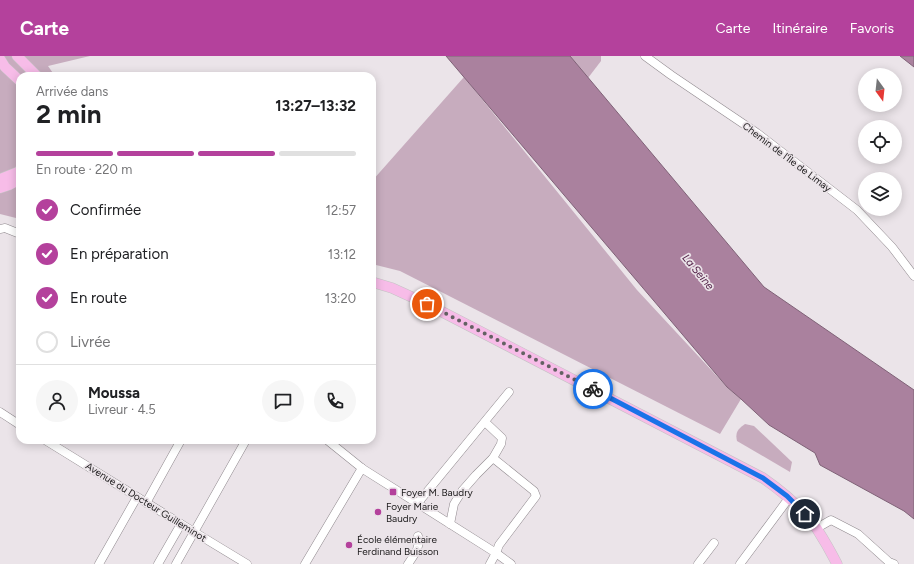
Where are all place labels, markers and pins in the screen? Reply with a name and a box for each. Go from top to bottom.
pin [410,287,444,321]
place label: Foyer M. Baudry [401,486,474,499]
marker: Foyer M. Baudry [388,487,398,497]
pin [788,497,822,531]
place label: Foyer Marie Baudry [386,500,439,525]
marker: Foyer Marie Baudry [373,507,383,517]
place label: École élémentaire Ferdinand Buisson [357,533,439,558]
marker: École élémentaire Ferdinand Buisson [344,540,354,550]

